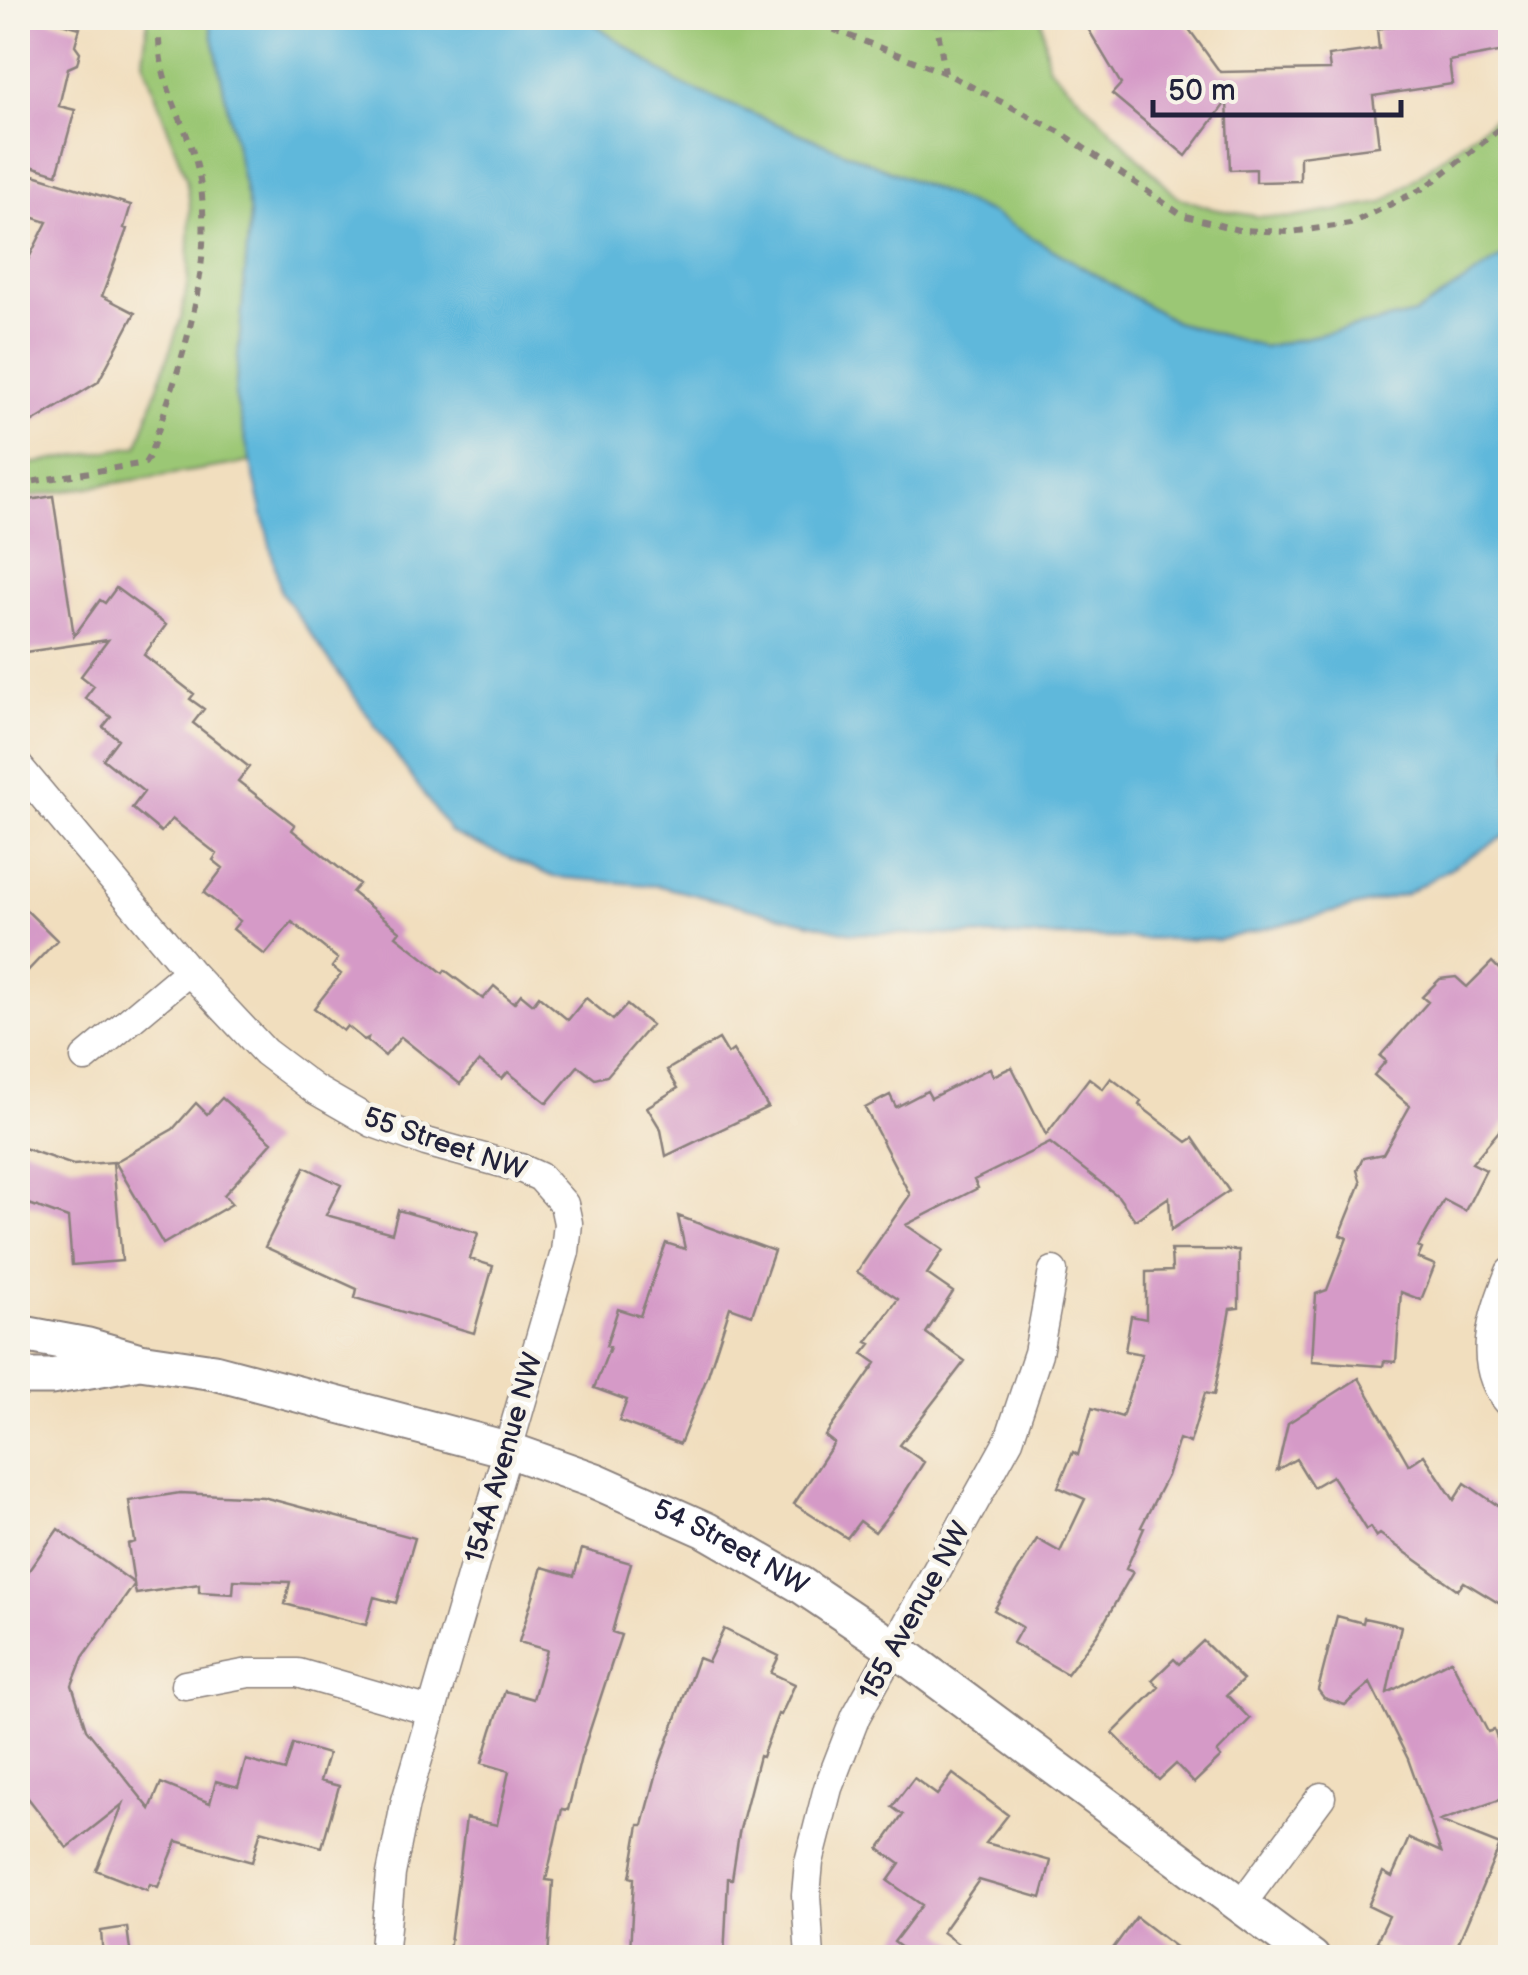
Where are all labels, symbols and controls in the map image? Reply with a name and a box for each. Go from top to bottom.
scale bar [1153,55,1400,117]
text: 50 m [1168,73,1236,109]
street label: 55 Street NW [359,1101,531,1187]
street label: 154A Avenue NW [458,1349,550,1567]
street label: 54 Street NW [648,1492,814,1602]
street label: 155 Avenue NW [852,1516,978,1706]

